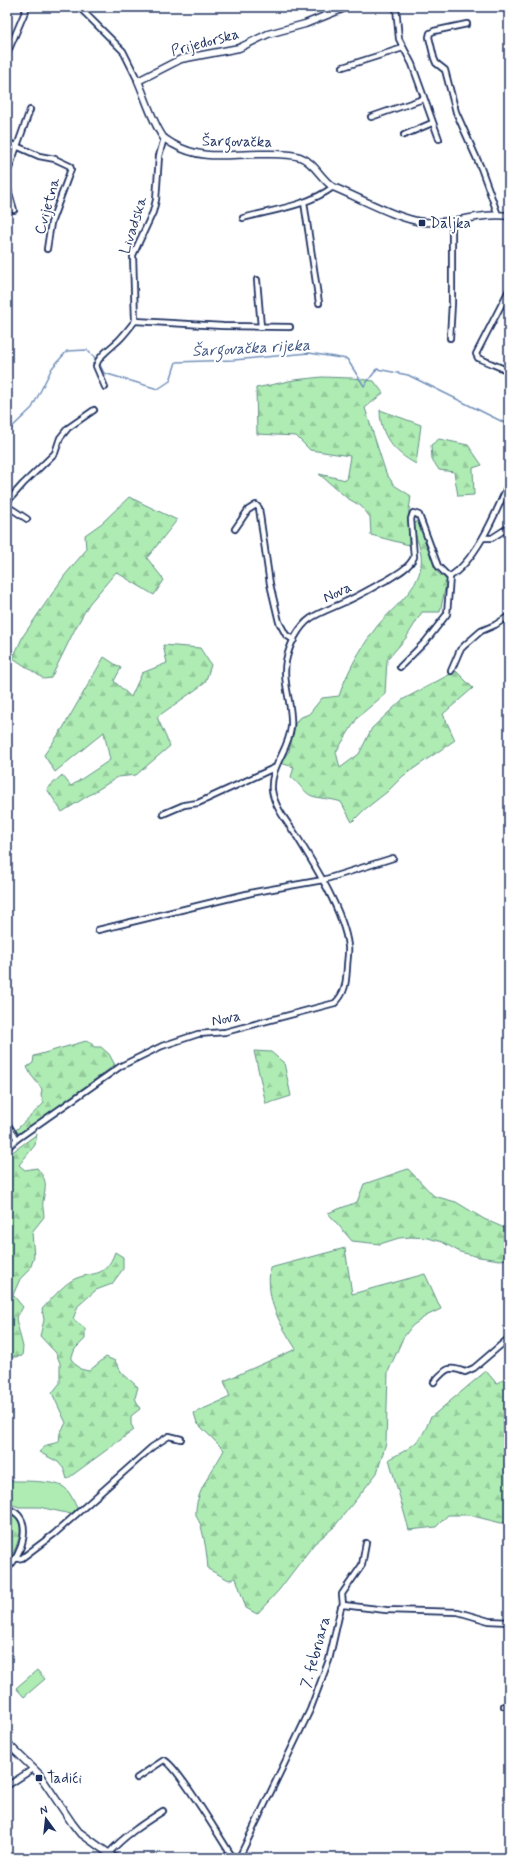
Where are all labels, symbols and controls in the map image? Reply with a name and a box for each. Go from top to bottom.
street label: Prijedorska [169,24,242,62]
street label: Šargovačka [202,131,273,154]
street label: Cvijetna [30,175,66,237]
street label: Livadska [115,193,153,257]
place label: Daljka [430,214,471,234]
marker: Daljka [417,218,427,228]
water label: Šargovačka rijeka [191,335,311,364]
street label: Nova [320,578,355,608]
street label: Nova [210,1006,243,1032]
street label: 7. februara [296,1614,336,1690]
place label: Tadići [47,1769,82,1789]
marker: Tadići [34,1773,44,1783]
north arrow [26,1799,66,1839]
text: N [38,1803,49,1818]

